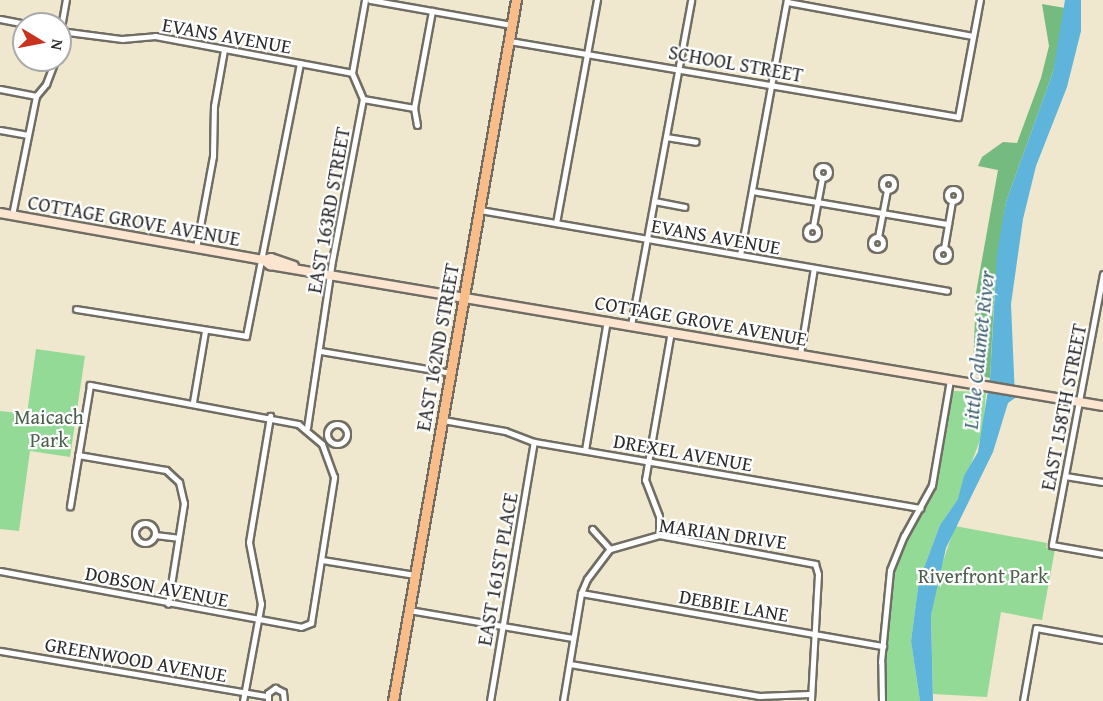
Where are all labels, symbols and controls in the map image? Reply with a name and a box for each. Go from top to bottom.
north arrow [12,12,72,72]
street label: EVANS AVENUE [161,12,293,58]
text: N [45,37,71,52]
street label: SCHOOL STREET [667,39,805,87]
street label: EAST 163RD STREET [302,125,354,295]
street label: COTTAGE GROVE AVENUE [26,190,242,250]
street label: EVANS AVENUE [650,213,782,259]
street label: EAST 162ND STREET [410,261,464,433]
water label: Little Calumet River [958,270,1000,430]
street label: COTTAGE GROVE AVENUE [593,290,809,350]
street label: EAST 158TH STREET [1035,322,1091,492]
park label: Maicach Park [14,405,84,452]
street label: DREXEL AVENUE [612,428,754,476]
street label: EAST 161ST PLACE [472,490,522,648]
street label: MARIAN DRIVE [658,512,788,554]
street label: DOBSON AVENUE [83,560,231,612]
park label: Riverfront Park [918,563,1048,587]
street label: DEBBIE LANE [677,584,791,626]
street label: GREENWOOD AVENUE [43,631,229,687]

